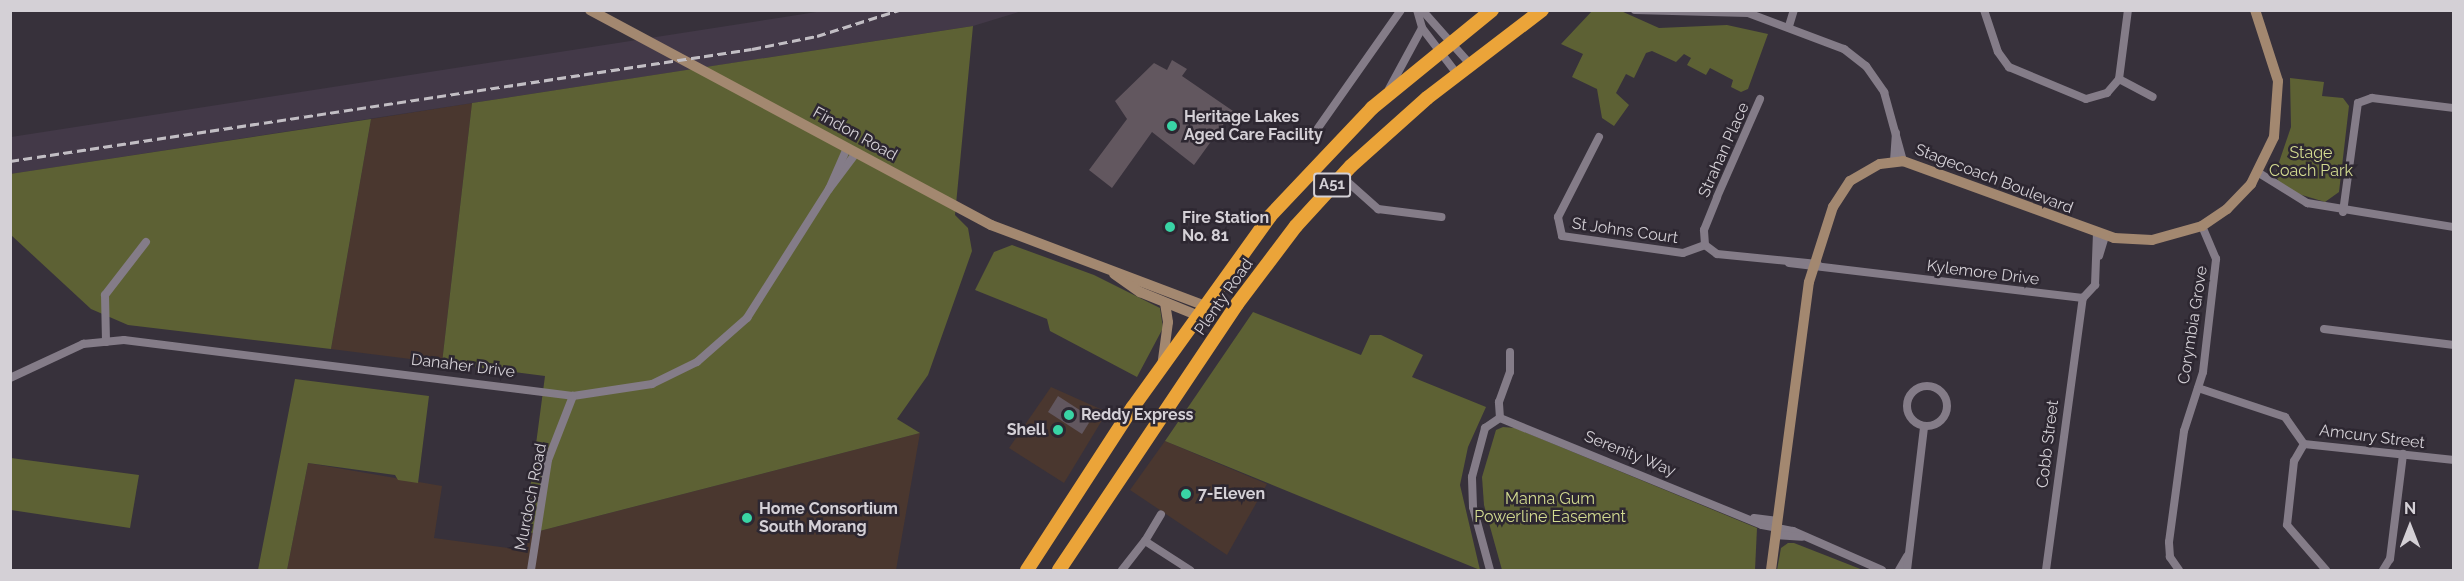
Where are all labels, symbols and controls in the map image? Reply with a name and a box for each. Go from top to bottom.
street label: Strahan Place [1695,100,1753,200]
street label: Findon Road [809,103,901,165]
place label: Heritage Lakes Aged Care Facility [1184,107,1323,145]
marker: Heritage Lakes Aged Care Facility [1165,119,1179,133]
street label: Stagecoach Boulevard [1912,140,2076,218]
park label: Stage Coach Park [2269,143,2353,181]
road number: A51 [1312,173,1352,197]
place label: Fire Station No. 81 [1182,208,1269,246]
street label: St Johns Court [1570,214,1680,248]
marker: Fire Station No. 81 [1163,220,1177,234]
street label: Plenty Road [1190,255,1258,339]
street label: Kylemore Drive [1926,257,2040,289]
street label: Corymbia Grove [2174,265,2212,385]
street label: Danaher Drive [410,350,516,382]
street label: Cobb Street [2033,399,2063,489]
place label: Reddy Express [1081,405,1194,425]
marker: Reddy Express [1062,408,1076,422]
place label: Shell [1007,420,1046,440]
street label: Amcury Street [2318,421,2426,453]
marker: Shell [1051,423,1065,437]
street label: Serenity Way [1581,427,1679,481]
street label: Murdoch Road [511,442,551,552]
place label: 7-Eleven [1198,484,1265,504]
marker: 7-Eleven [1179,487,1193,501]
park label: Manna Gum Powerline Easement [1474,489,1626,527]
north arrow [2380,497,2440,557]
place label: Home Consortium South Morang [759,499,898,537]
text: N [2404,499,2416,518]
marker: Home Consortium South Morang [740,511,754,525]

